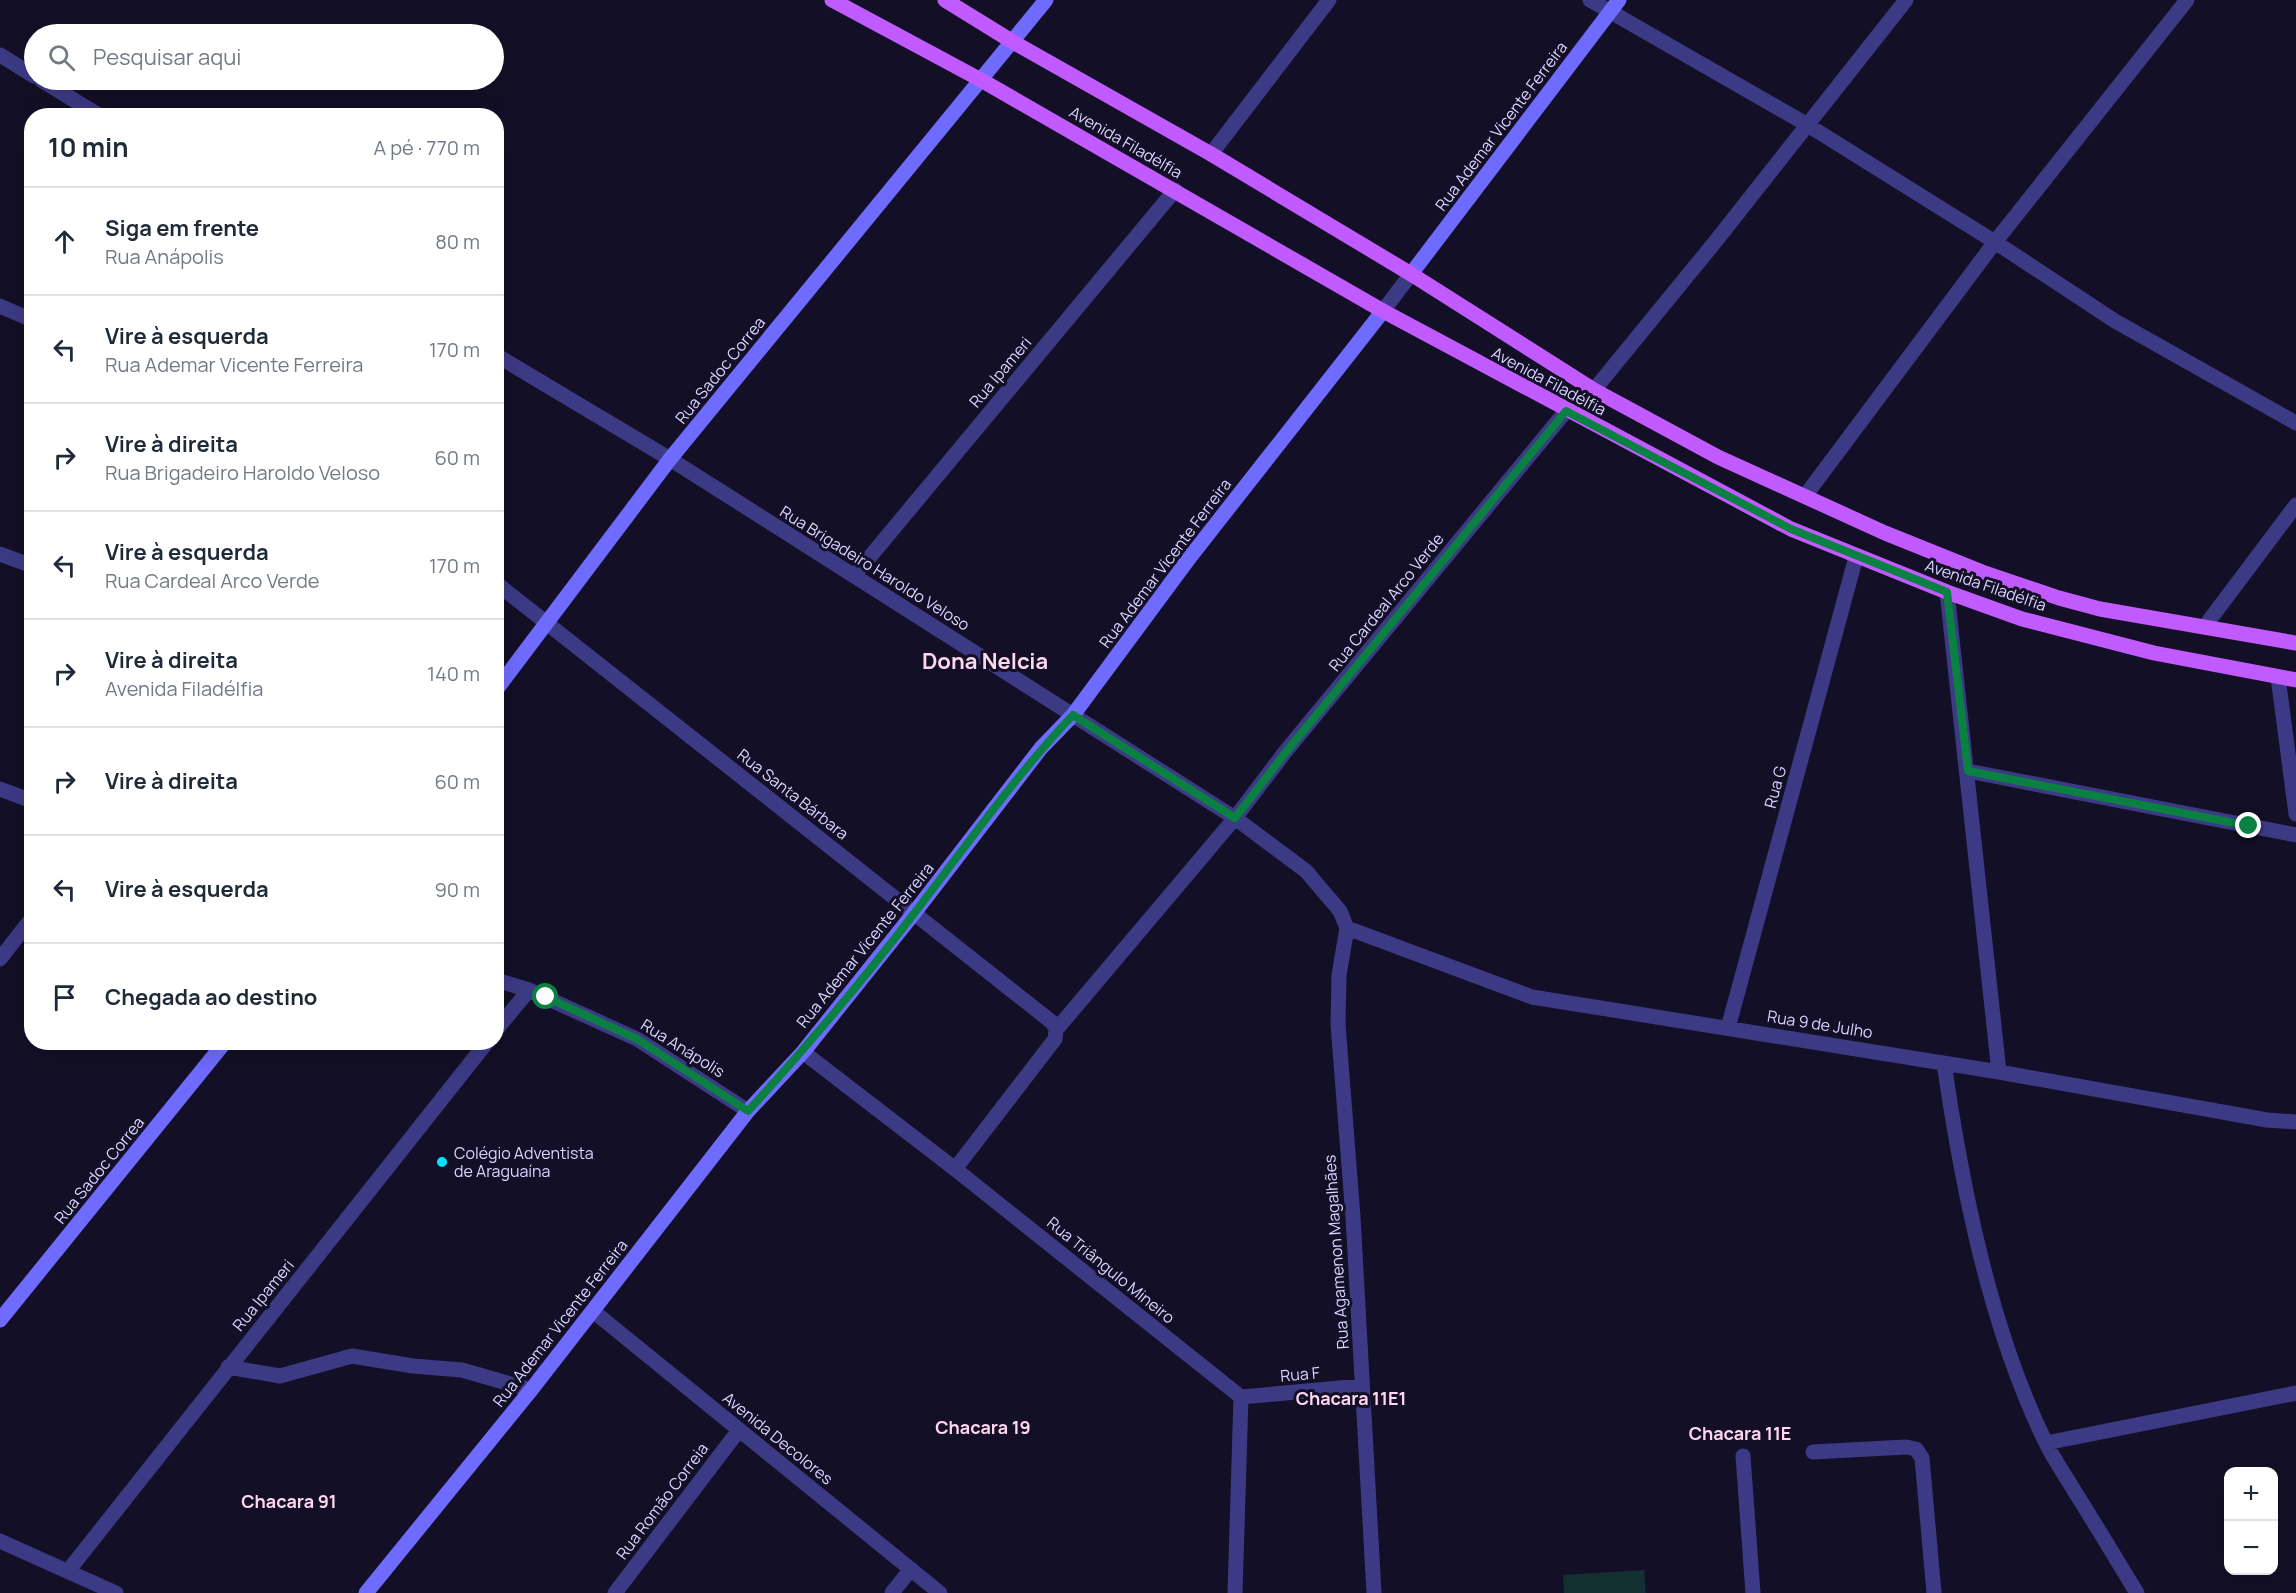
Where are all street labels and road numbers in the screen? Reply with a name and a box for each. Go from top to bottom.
street label: Rua Ademar Vicente Ferreira [1430,37,1572,215]
street label: Avenida Filadélfia [1066,101,1186,183]
street label: Rua Sadoc Correa [670,312,770,428]
street label: Rua Ipameri [964,332,1036,412]
street label: Avenida Filadélfia [1488,342,1610,420]
street label: Rua Ademar Vicente Ferreira [1094,474,1236,652]
street label: Rua Brigadeiro Haroldo Veloso [776,500,974,636]
street label: Rua Cardeal Arco Verde [1323,528,1449,676]
street label: Avenida Filadélfia [1922,554,2050,616]
street label: Rua Santa Bárbara [733,744,853,844]
street label: Rua G [1759,763,1791,811]
street label: Rua Ademar Vicente Ferreira [791,858,939,1032]
street label: Rua 9 de Julho [1766,1005,1874,1043]
street label: Rua Anápolis [637,1013,729,1083]
street label: Rua Sadoc Correa [49,1112,149,1228]
street label: Rua Agamenon Magalhães [1318,1154,1354,1350]
street label: Rua Triângulo Mineiro [1042,1212,1180,1328]
street label: Rua Ademar Vicente Ferreira [488,1235,632,1411]
street label: Rua Ipameri [227,1255,299,1335]
street label: Rua F [1279,1361,1321,1387]
street label: Avenida Decolores [718,1387,838,1489]
street label: Rua Romão Correia [611,1438,713,1564]

